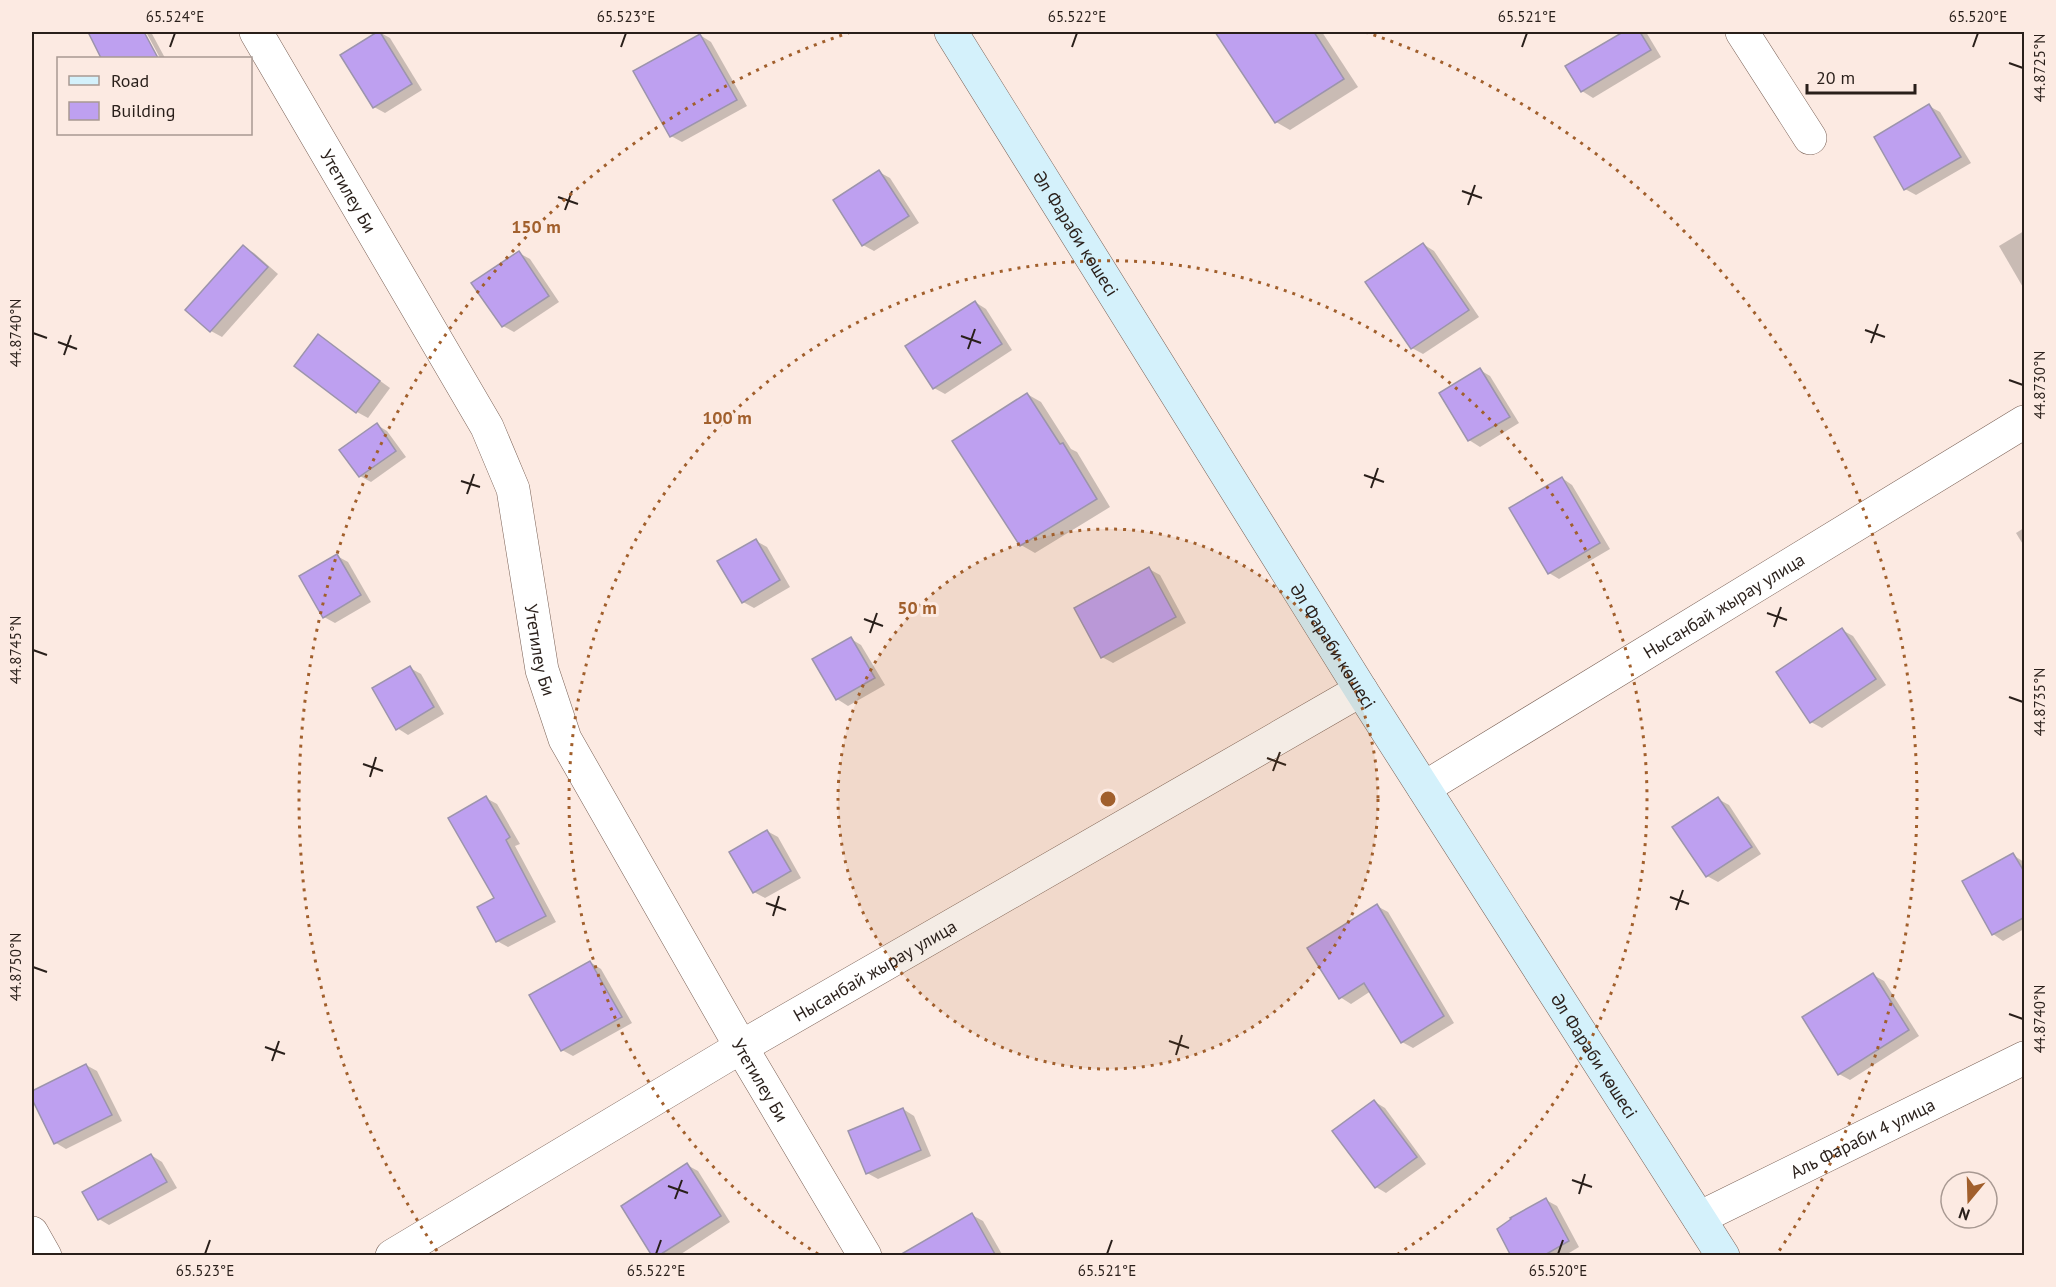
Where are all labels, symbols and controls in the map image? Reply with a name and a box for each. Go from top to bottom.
text: 65.524°E [146,7,204,26]
text: 65.523°E [597,7,655,26]
text: 65.522°E [1048,7,1106,26]
text: 65.521°E [1498,7,1556,26]
text: 65.520°E [1949,7,2007,26]
text: 44.8725°N [2030,34,2049,102]
legend [57,57,252,135]
scale bar [1807,57,1915,95]
text: 20 m [1816,66,1855,89]
text: Road [111,69,149,92]
text: Building [111,99,175,122]
street label: Утетилеу Би [316,145,382,237]
street label: Әл Фараби көшесі [1028,166,1124,300]
text: 150 m [511,215,561,238]
text: 44.8740°N [6,299,25,367]
text: 44.8730°N [2030,351,2049,419]
text: 100 m [702,406,752,429]
street label: Нысанбай жырау улица [1639,547,1809,663]
street label: Әл Фараби көшесі [1286,578,1381,713]
text: 50 m [897,596,937,619]
street label: Утетилеу Би [520,602,561,699]
text: 44.8745°N [6,616,25,684]
text: 44.8735°N [2030,668,2049,736]
centre of rings [1098,789,1118,809]
street label: Нысанбай жырау улица [789,914,960,1026]
text: 44.8750°N [6,933,25,1001]
text: 44.8740°N [2030,985,2049,1053]
street label: Әл Фараби көшесі [1546,989,1643,1122]
street label: Утетилеу Би [727,1034,794,1126]
street label: Аль Фараби 4 улица [1786,1092,1938,1183]
north arrow [1939,1170,1999,1230]
text: N [1956,1203,1972,1225]
text: 65.523°E [176,1261,234,1280]
text: 65.522°E [627,1261,685,1280]
text: 65.521°E [1078,1261,1136,1280]
text: 65.520°E [1529,1261,1587,1280]

